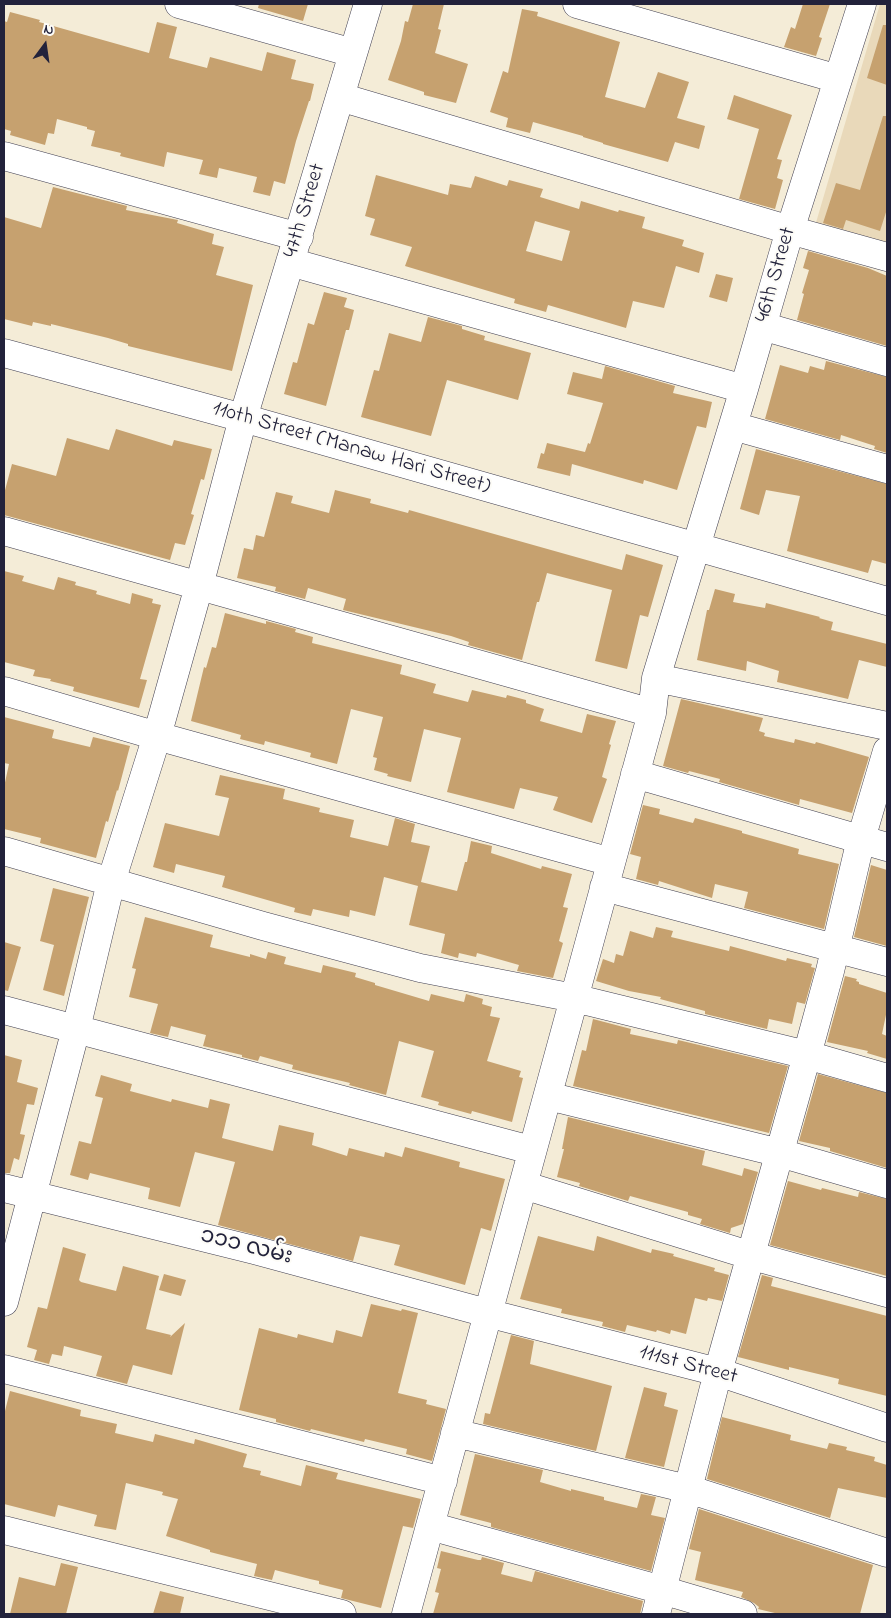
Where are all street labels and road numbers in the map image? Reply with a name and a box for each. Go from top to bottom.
street label: 47th Street [279,161,333,261]
street label: 46th Street [751,224,803,326]
street label: 110th Street (Manaw Hari Street) [209,397,493,501]
street label: ၁၁၁ လမ်း [197,1224,295,1272]
street label: 111st Street [636,1340,740,1392]

